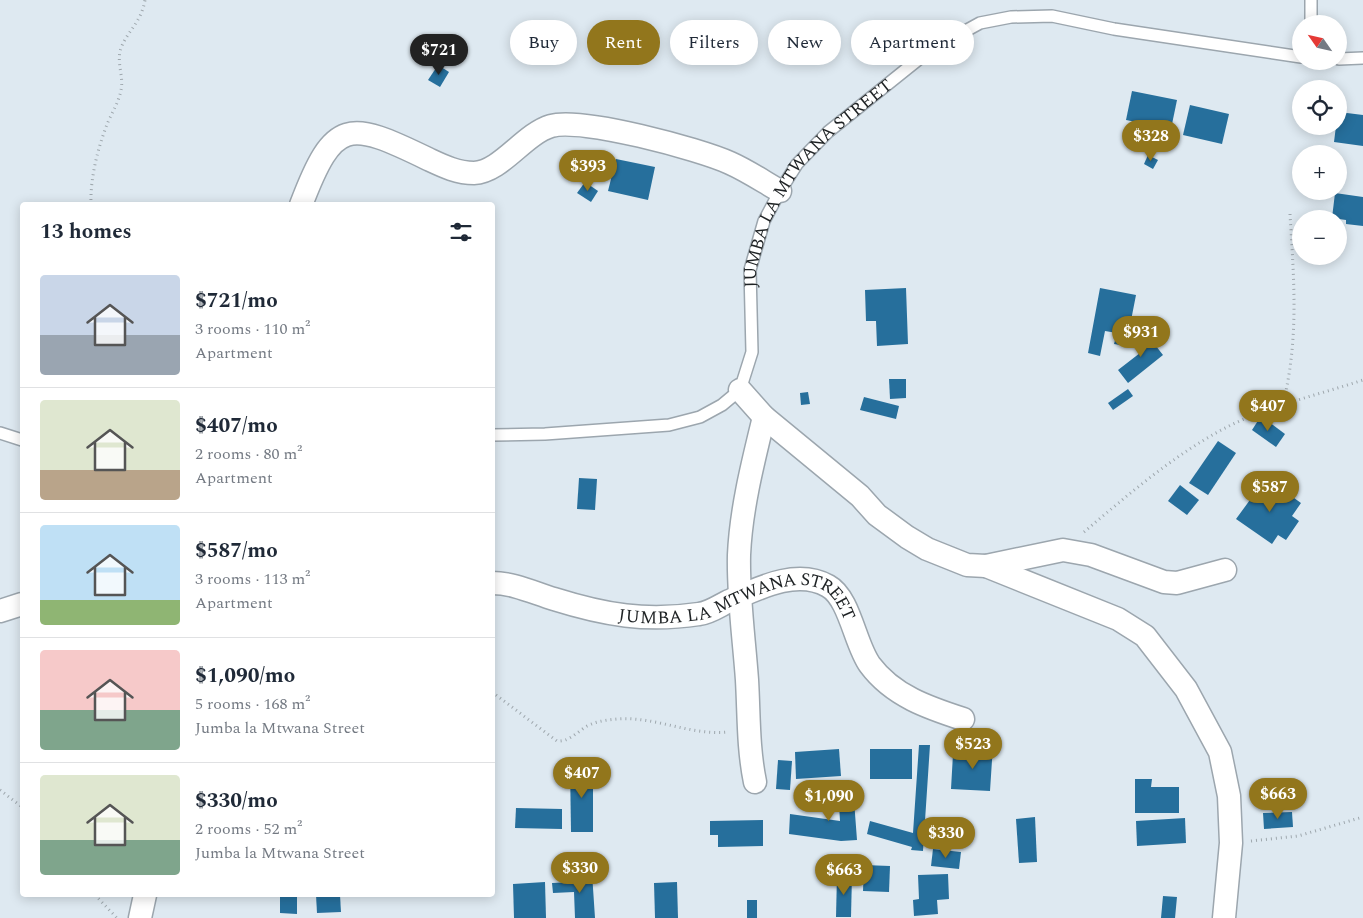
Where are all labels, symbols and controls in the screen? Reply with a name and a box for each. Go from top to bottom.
north arrow [1292,15,1348,70]
map controls [1292,15,1347,265]
chip: Buy [510,20,577,65]
chip: Rent [587,20,660,65]
chip: Filters [670,20,758,65]
chip: New [768,20,841,65]
chip: Apartment [851,20,974,65]
pin: $721 [409,34,469,76]
text: $721 [421,38,457,62]
street label: JUMBA LA MTWANA STREET [737,72,898,288]
button: locate [1292,80,1347,135]
pin: $328 [1121,120,1181,162]
text: $328 [1133,124,1169,148]
button: + [1292,145,1347,200]
pin: $393 [558,150,618,192]
text: $393 [570,154,606,178]
button: − [1292,210,1347,265]
text: 13 homes [40,216,132,248]
icon: filters [447,218,475,246]
text: $721/mo [195,285,278,317]
icon: home [80,295,140,355]
pin: $931 [1111,316,1171,358]
text: 3 rooms · 110 m² [195,317,310,341]
text: $931 [1123,320,1159,344]
text: Apartment [195,341,273,365]
pin: $407 [1238,390,1298,432]
text: $407 [1250,394,1286,418]
text: $407/mo [195,410,278,442]
icon: home [80,420,140,480]
text: 2 rooms · 80 m² [195,442,302,466]
text: Apartment [195,466,273,490]
pin: $587 [1240,470,1300,513]
text: $587 [1252,475,1288,499]
text: $587/mo [195,535,278,567]
icon: home [80,545,140,605]
text: JUMBA LA MTWANA STREET [617,566,862,631]
text: 3 rooms · 113 m² [195,567,310,591]
text: Apartment [195,591,273,615]
street label: JUMBA LA MTWANA STREET [602,602,860,638]
text: $1,090/mo [195,660,295,692]
icon: home [80,670,140,730]
text: 5 rooms · 168 m² [195,692,310,716]
text: Jumba la Mtwana Street [195,716,365,740]
pin: $523 [943,728,1003,770]
text: $523 [955,732,991,756]
pin: $407 [552,756,612,799]
text: $407 [564,761,600,785]
pin: $663 [1248,778,1308,820]
pin: $1,090 [788,780,870,822]
text: $663 [1260,782,1296,806]
text: $1,090 [804,784,854,808]
text: $330/mo [195,785,278,817]
icon: home [80,795,140,855]
pin: $330 [916,816,976,859]
text: 2 rooms · 52 m² [195,817,302,841]
text: $330 [928,821,964,845]
text: Jumba la Mtwana Street [195,841,365,865]
pin: $330 [550,852,610,894]
pin: $663 [814,854,874,896]
text: $330 [562,856,598,880]
text: $663 [826,858,862,882]

